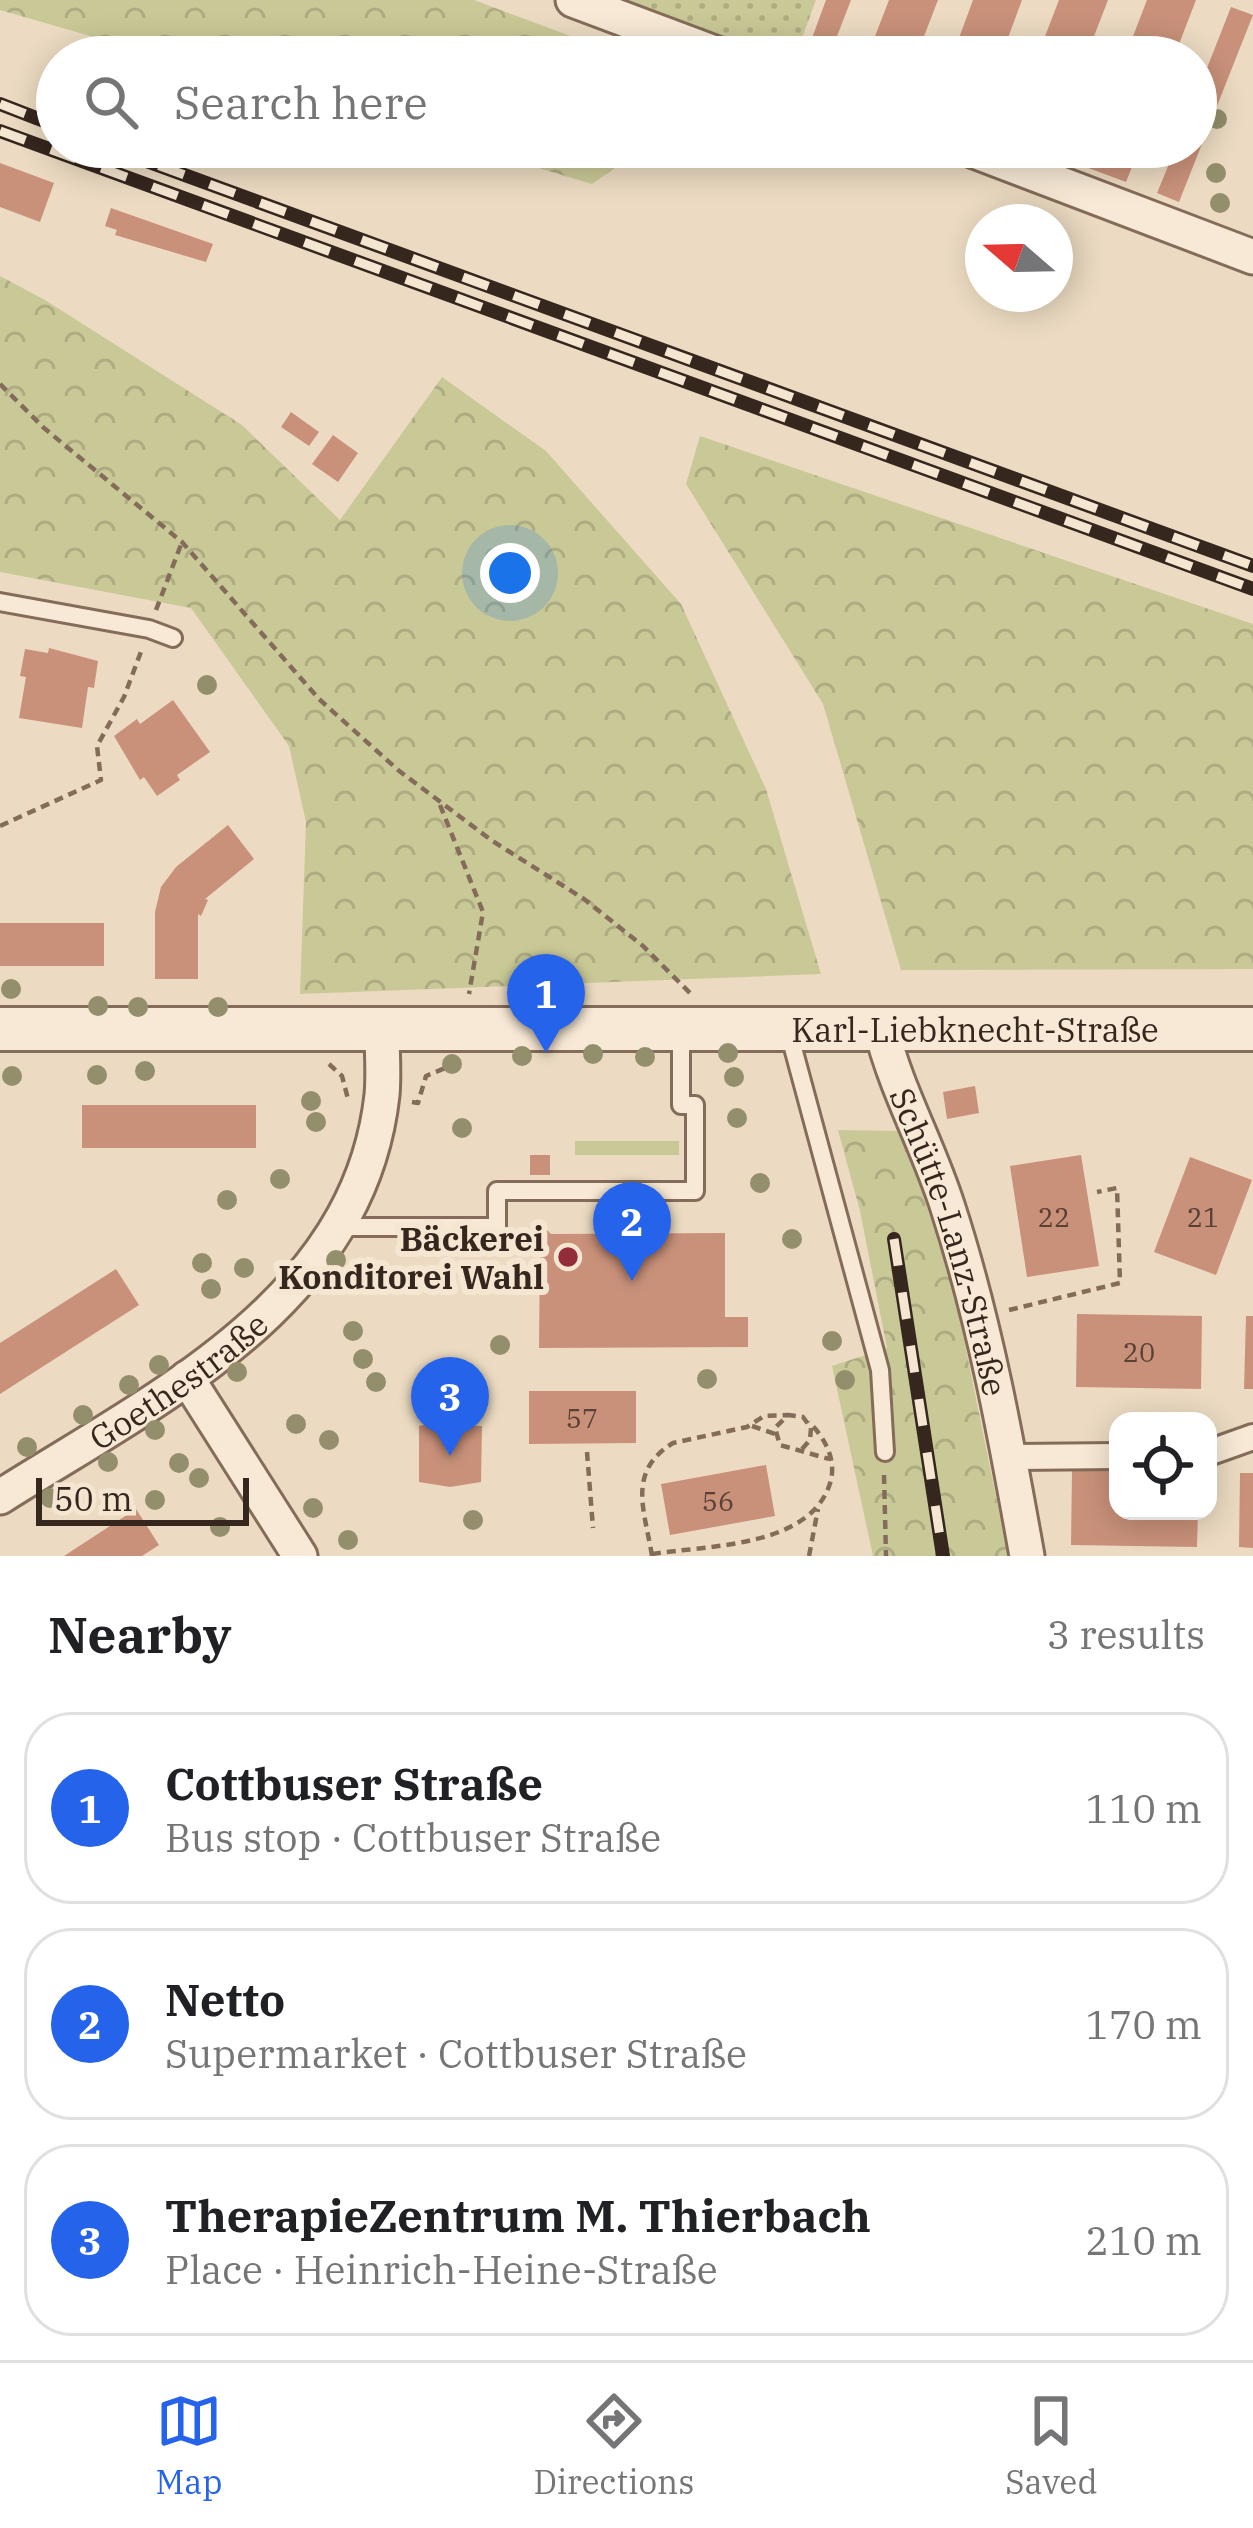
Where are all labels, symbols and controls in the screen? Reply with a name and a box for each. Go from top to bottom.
search box [36,36,1217,168]
icon: search [78,69,144,135]
text: Search here [174,73,428,131]
north arrow [965,204,1073,312]
your location [480,543,540,603]
pin: 1 [507,954,585,1053]
street label: Karl-Liebknecht-Straße [791,1008,1159,1051]
street label: Schütte-Lanz-Straße [881,1081,1018,1400]
pin: 2 [593,1182,671,1281]
house number: 22 [1038,1199,1070,1234]
house number: 21 [1187,1199,1219,1234]
place label: Bäckerei Konditorei Wahl [278,1217,544,1298]
marker: Bäckerei Konditorei Wahl [555,1244,581,1270]
street label: Goethestraße [81,1302,276,1459]
house number: 20 [1123,1334,1155,1369]
pin: 3 [411,1357,489,1456]
house number: 57 [566,1400,598,1435]
map controls [1109,1412,1217,1520]
button: locate [1109,1412,1217,1520]
scale bar [36,1472,249,1525]
text: 50 m [54,1477,133,1520]
house number: 56 [702,1483,734,1518]
text: Nearby [48,1601,232,1667]
text: 3 results [1047,1609,1205,1660]
text: Cottbuser Straße [165,1754,543,1812]
text: 1 [78,1783,102,1834]
text: 110 m [1086,1783,1202,1834]
text: Bus stop · Cottbuser Straße [165,1812,661,1863]
text: Netto [165,1970,285,2028]
text: 2 [78,1999,102,2050]
text: 170 m [1086,1999,1202,2050]
text: Supermarket · Cottbuser Straße [165,2028,747,2079]
text: TherapieZentrum M. Thierbach [165,2186,871,2244]
text: 3 [78,2215,102,2266]
text: 210 m [1086,2215,1202,2266]
text: Place · Heinrich-Heine-Straße [165,2244,718,2295]
tab: Map [155,2388,222,2503]
tab: Directions [533,2388,694,2503]
tab: Saved [1005,2388,1098,2503]

